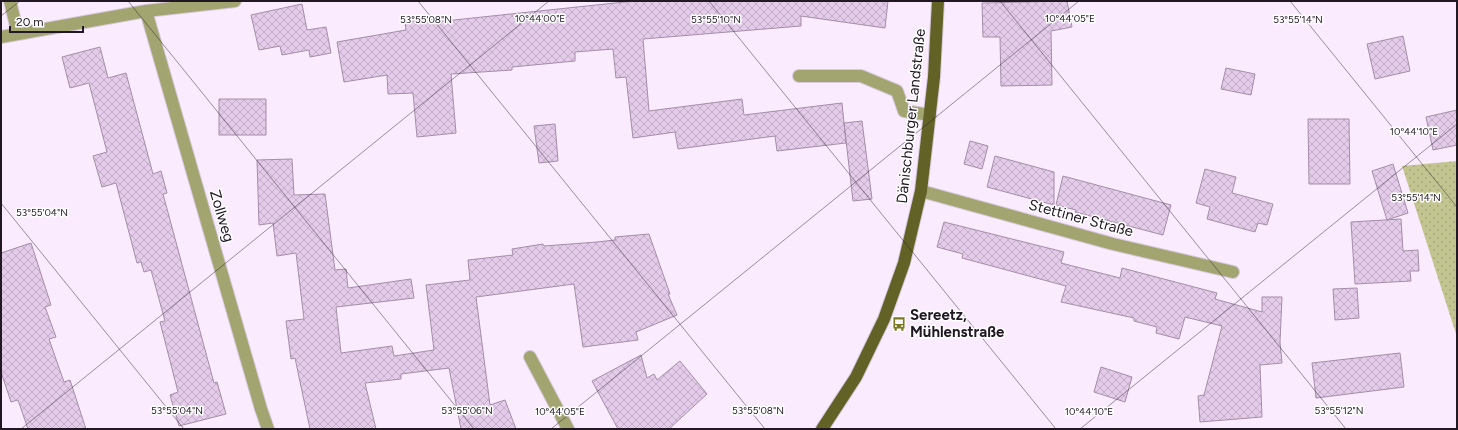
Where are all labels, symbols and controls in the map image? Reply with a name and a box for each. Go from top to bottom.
scale bar [10,8,83,34]
text: 10°44'00"E [515,12,565,25]
text: 10°44'05"E [1045,12,1095,25]
text: 53°55'08"N [400,13,452,26]
text: 53°55'10"N [691,13,741,26]
text: 53°55'14"N [1273,13,1323,26]
text: 20 m [16,15,44,29]
street label: Dänischburger Landstraße [893,28,929,204]
text: 10°44'10"E [1390,125,1438,138]
street label: Zollweg [206,188,238,244]
text: 53°55'14"N [1391,191,1441,204]
street label: Stettiner Straße [1027,195,1135,241]
text: 53°55'04"N [16,206,68,219]
place label: Sereetz, Mühlenstraße [910,306,1005,341]
bus stop icon: Sereetz, Mühlenstraße [891,316,907,332]
text: 53°55'04"N [151,404,203,417]
text: 53°55'06"N [441,404,493,417]
text: 53°55'08"N [732,404,784,417]
text: 53°55'12"N [1314,404,1364,417]
text: 10°44'05"E [535,405,585,418]
text: 10°44'10"E [1065,405,1113,418]

